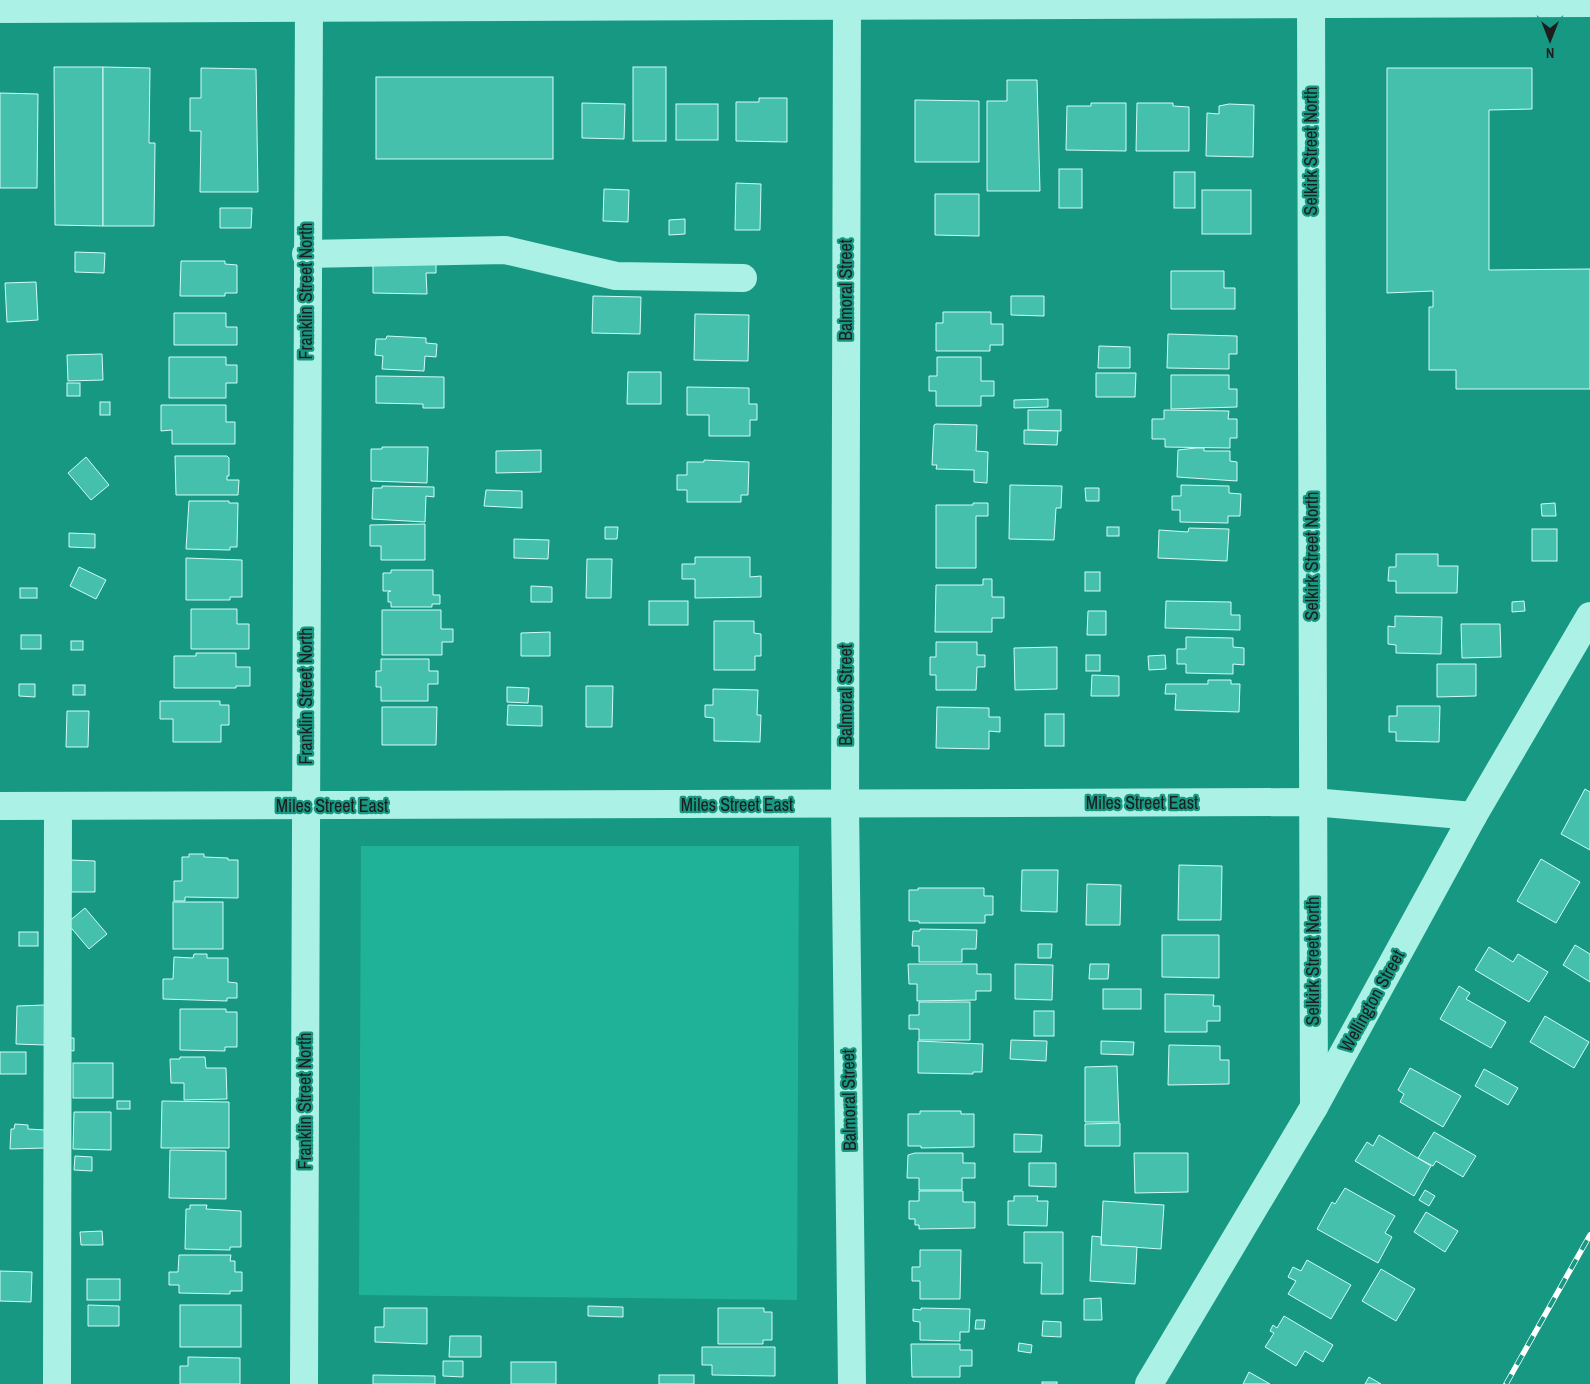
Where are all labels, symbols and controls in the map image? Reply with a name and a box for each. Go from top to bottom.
north arrow [1525,15,1575,65]
text: N [1546,44,1554,62]
street label: Selkirk Street North [1298,87,1323,215]
street label: Franklin Street North [293,223,318,360]
street label: Balmoral Street [833,239,858,341]
street label: Selkirk Street North [1299,492,1324,620]
street label: Franklin Street North [293,628,318,765]
street label: Balmoral Street [833,644,858,746]
street label: Miles Street East [1086,790,1198,815]
street label: Miles Street East [681,792,793,817]
street label: Miles Street East [276,793,388,818]
street label: Selkirk Street North [1300,897,1325,1025]
street label: Wellington Street [1333,945,1410,1056]
street label: Franklin Street North [292,1033,317,1170]
street label: Balmoral Street [835,1049,862,1151]

